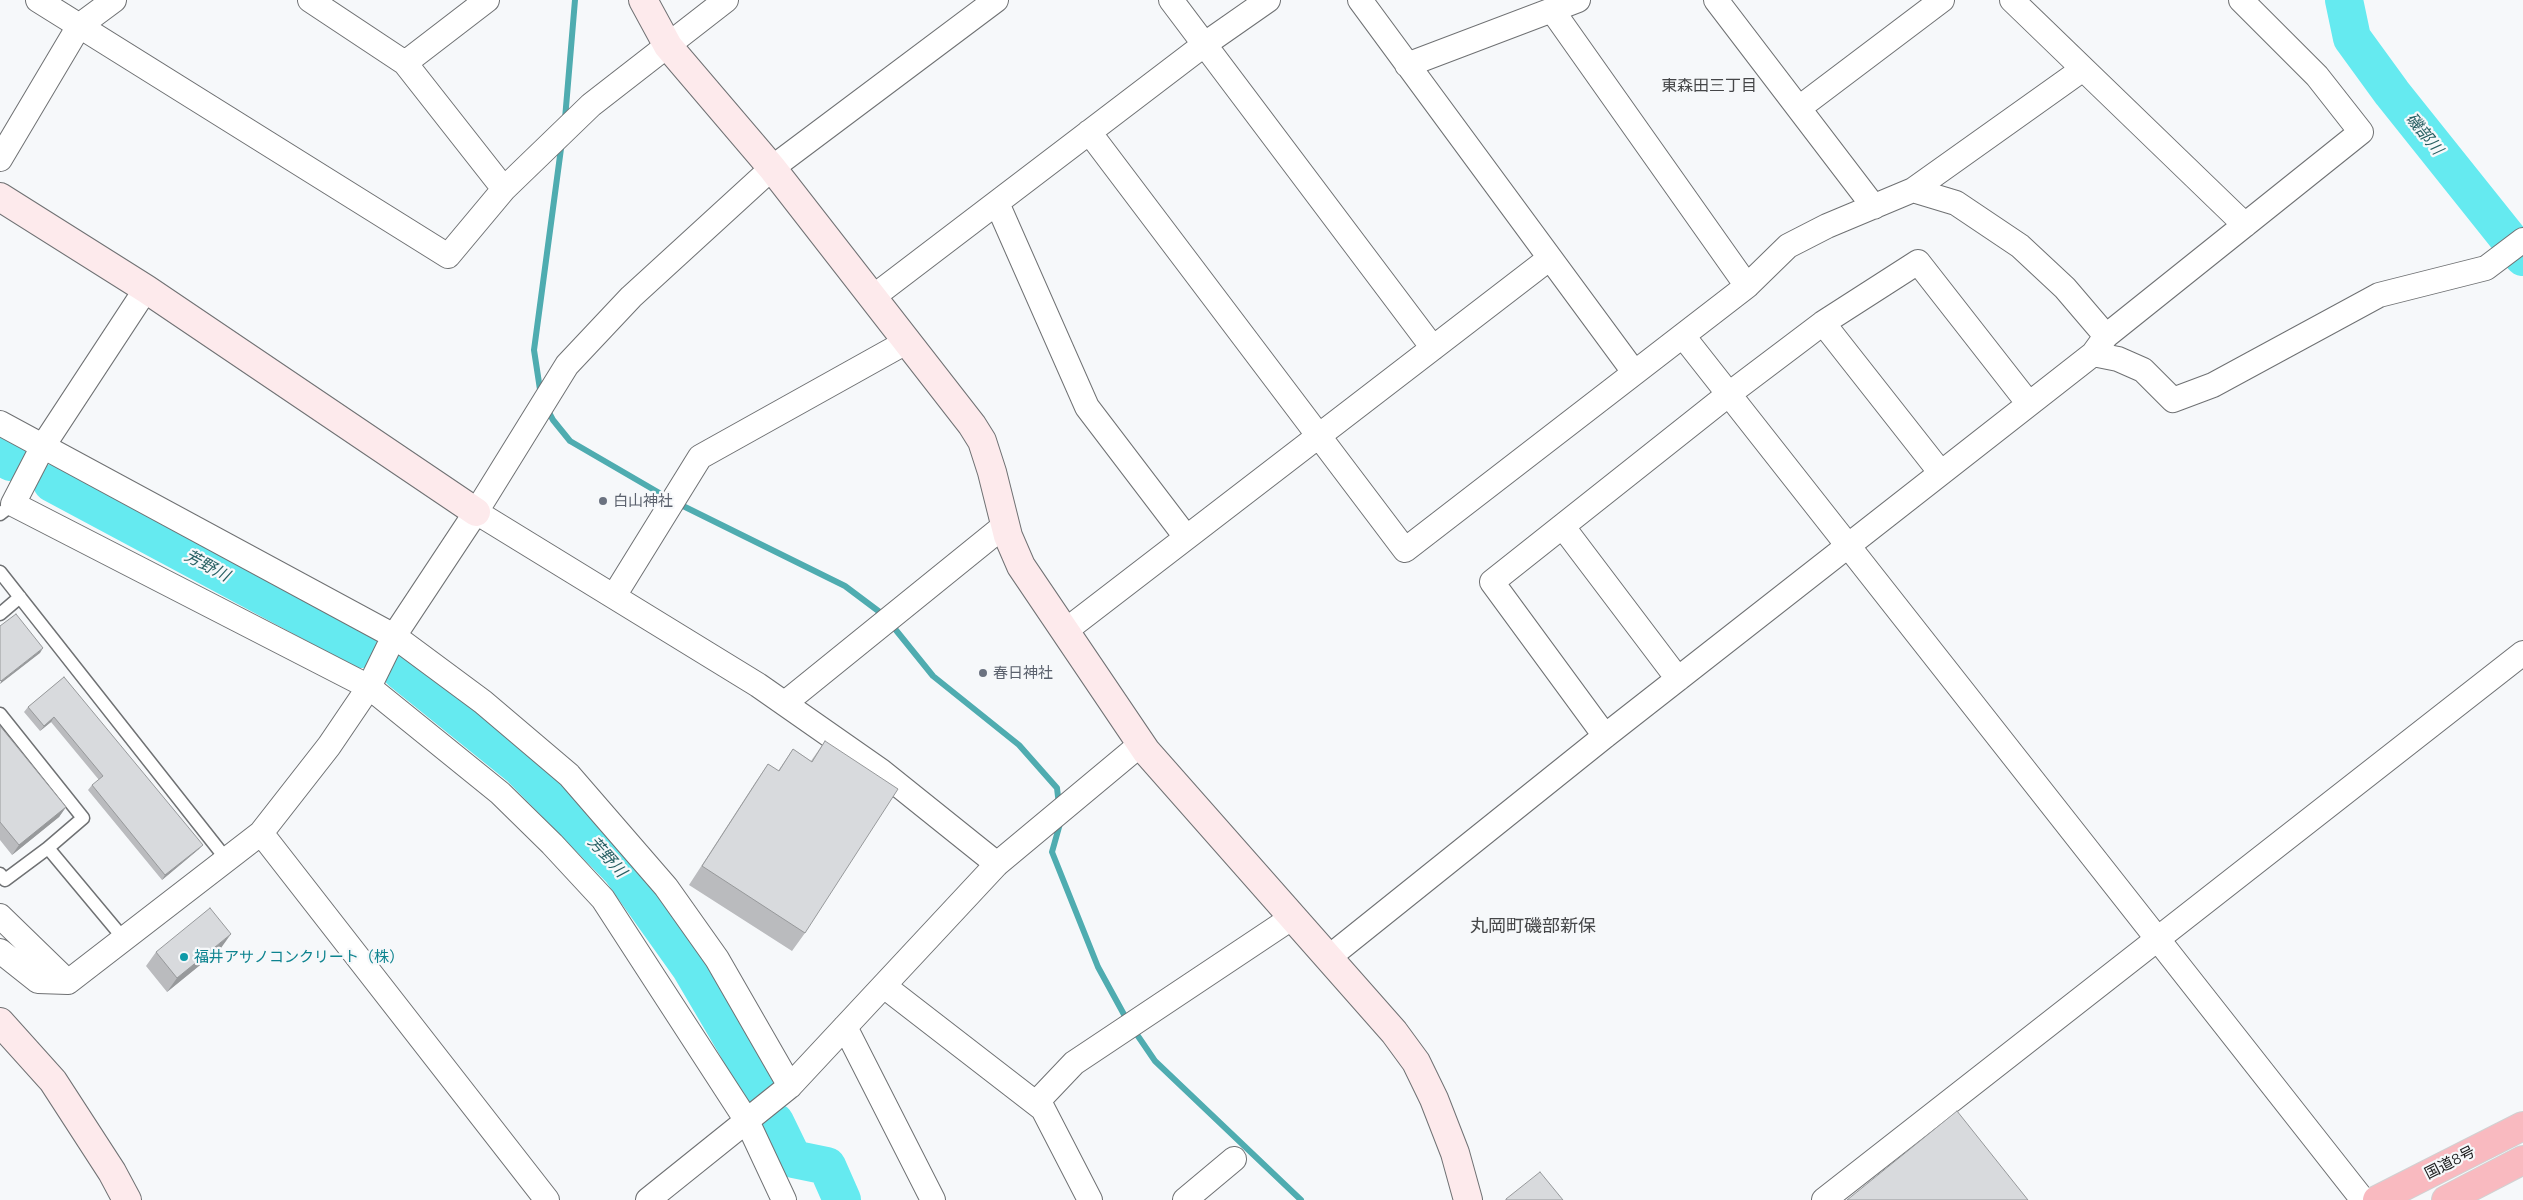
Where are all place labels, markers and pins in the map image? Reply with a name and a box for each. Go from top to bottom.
place label: 白山神社 [613,492,673,510]
marker: 白山神社 [597,495,609,507]
place label: 春日神社 [993,664,1053,682]
marker: 春日神社 [977,667,989,679]
place label: 福井アサノコンクリート（株） [194,948,404,966]
marker: 福井アサノコンクリート（株） [178,951,190,963]

